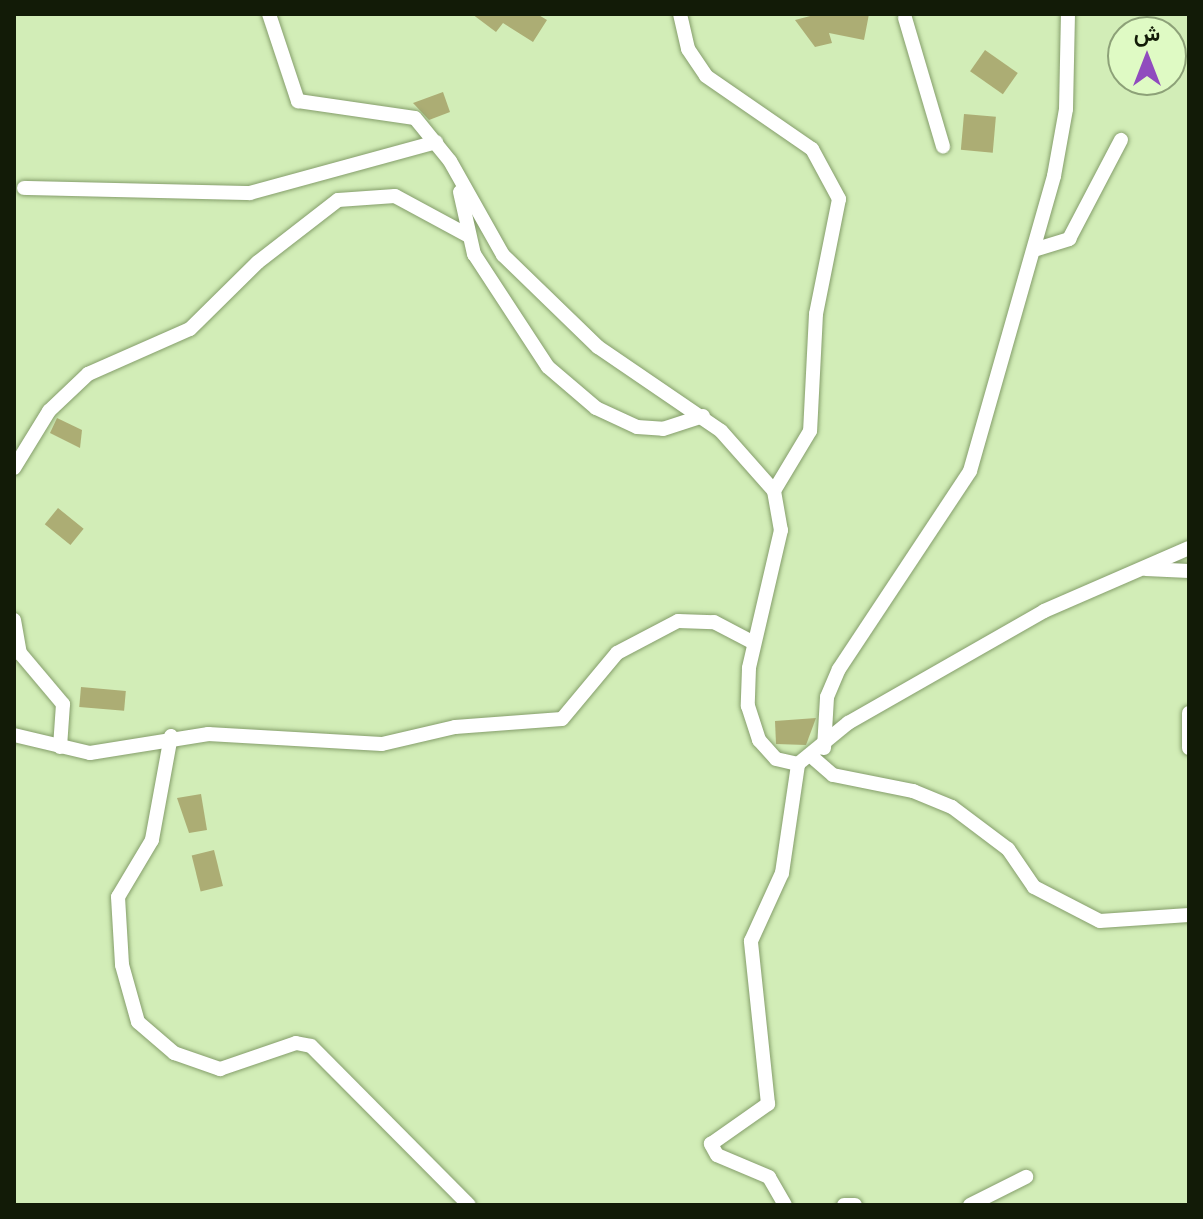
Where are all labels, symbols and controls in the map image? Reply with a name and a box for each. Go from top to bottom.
north arrow [1107,16,1187,96]
text: ش [1134,21,1160,46]

